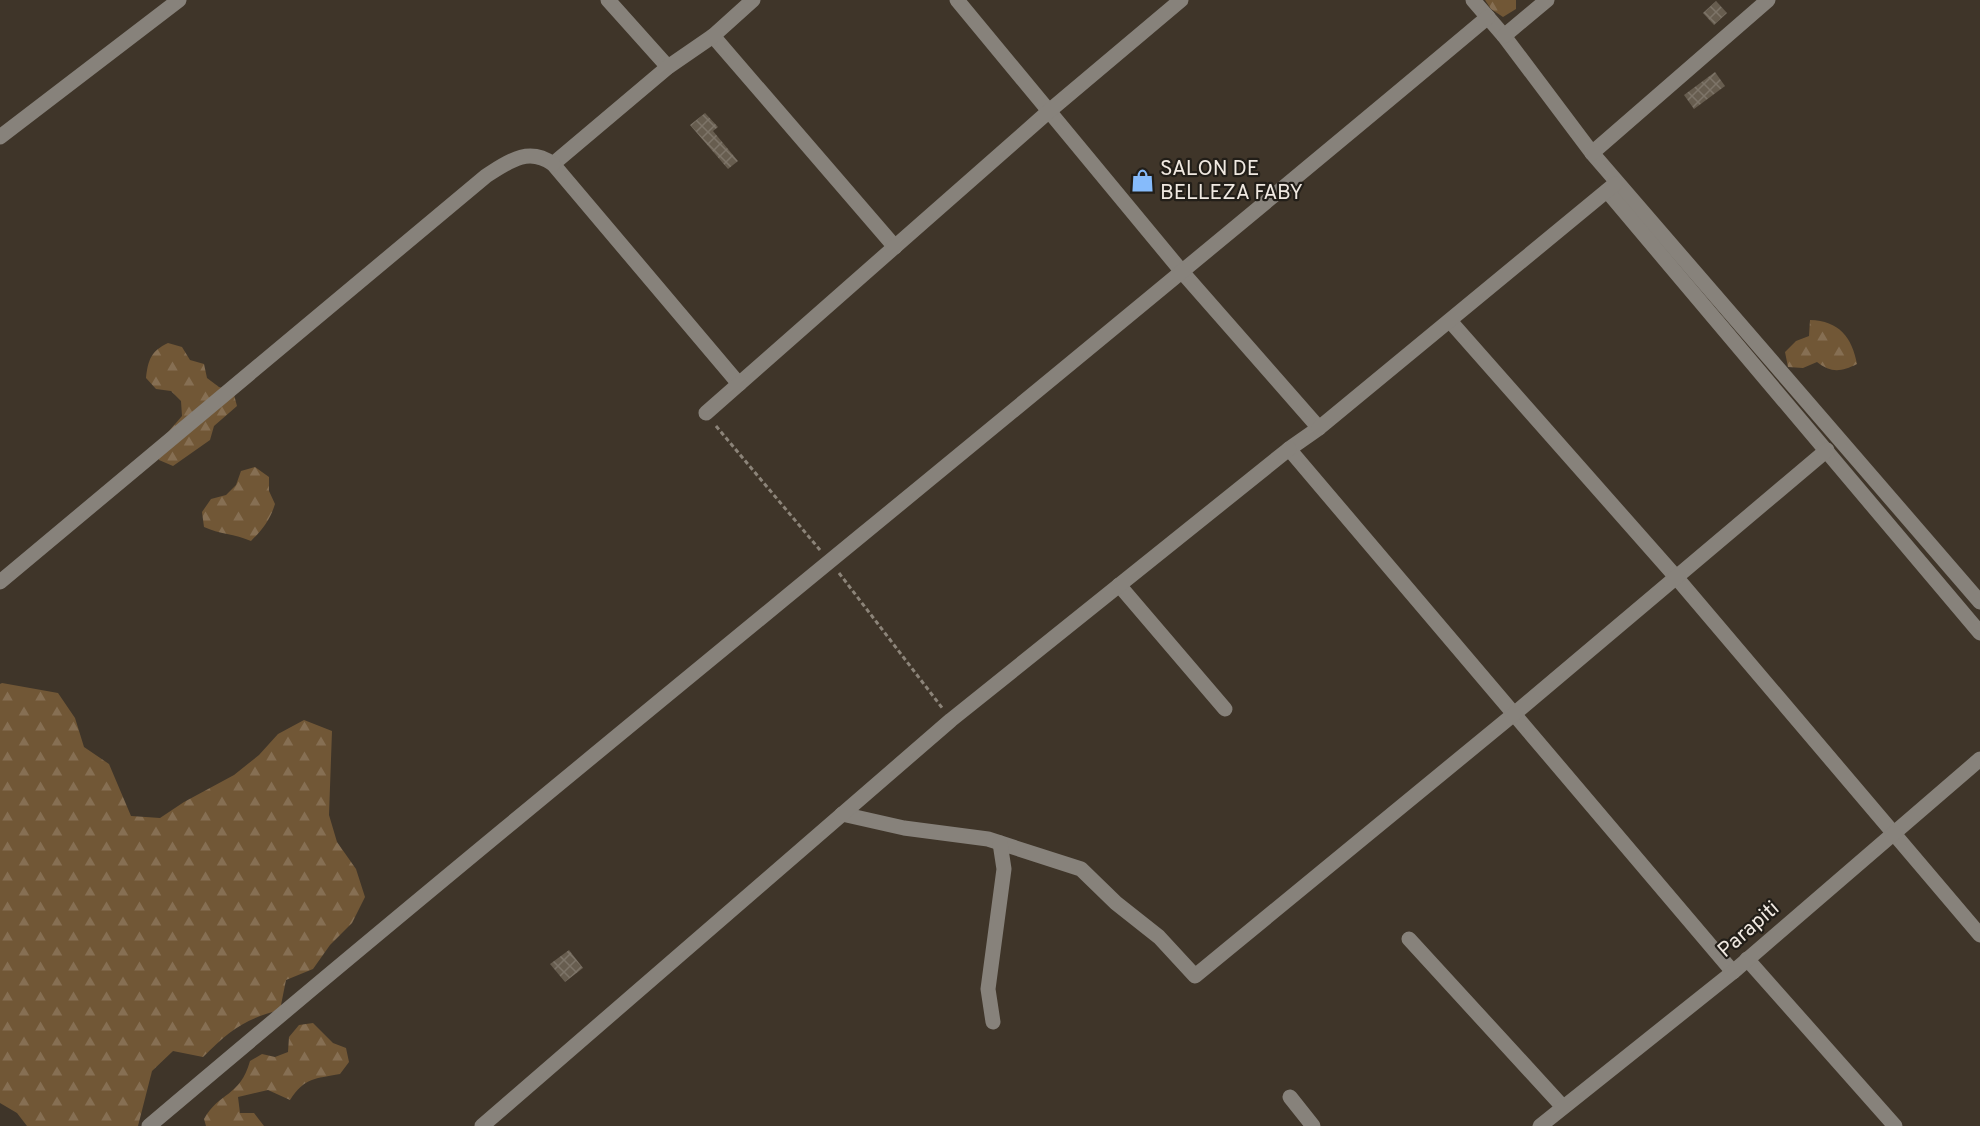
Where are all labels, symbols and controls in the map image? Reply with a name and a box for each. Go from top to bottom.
place label: SALON DE BELLEZA FABY [1160,156,1303,207]
shop icon: SALON DE BELLEZA FABY [1129,168,1155,194]
street label: Parapiti [1713,896,1785,964]

